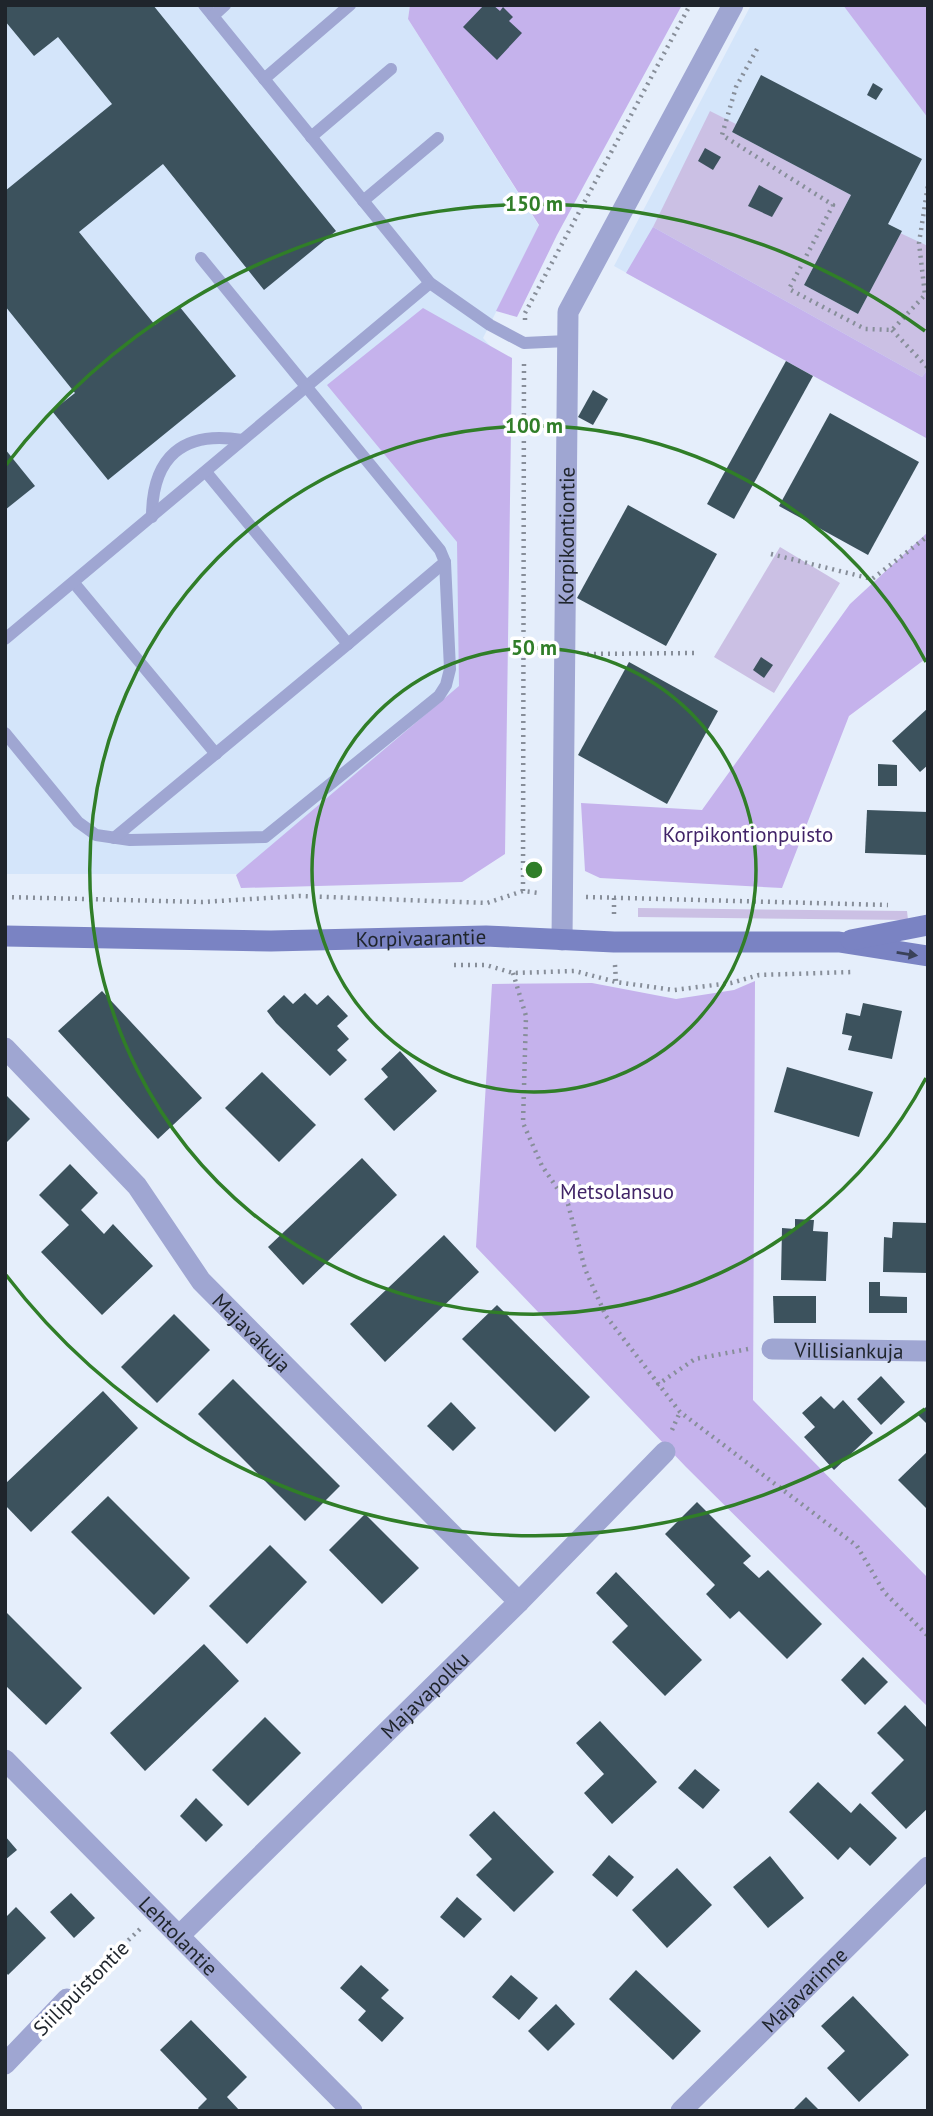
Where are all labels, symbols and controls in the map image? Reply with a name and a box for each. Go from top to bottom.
text: 150 m [505,190,563,217]
text: 100 m [505,412,563,439]
street label: Korpikontiontie [552,467,580,606]
text: 50 m [511,634,557,661]
park label: Korpikontionpuisto [663,821,833,848]
centre of rings [522,858,546,882]
street label: Korpivaarantie [355,922,487,953]
one-way arrow [896,949,918,960]
park label: Metsolansuo [560,1178,674,1205]
street label: Majavakuja [207,1287,297,1378]
street label: Villisiankuja [793,1336,904,1364]
street label: Majavapolku [375,1645,475,1744]
street label: Lehtolantie [133,1890,224,1981]
street label: Siilipuistontie [27,1934,135,2042]
street label: Majavarinne [755,1941,853,2038]

